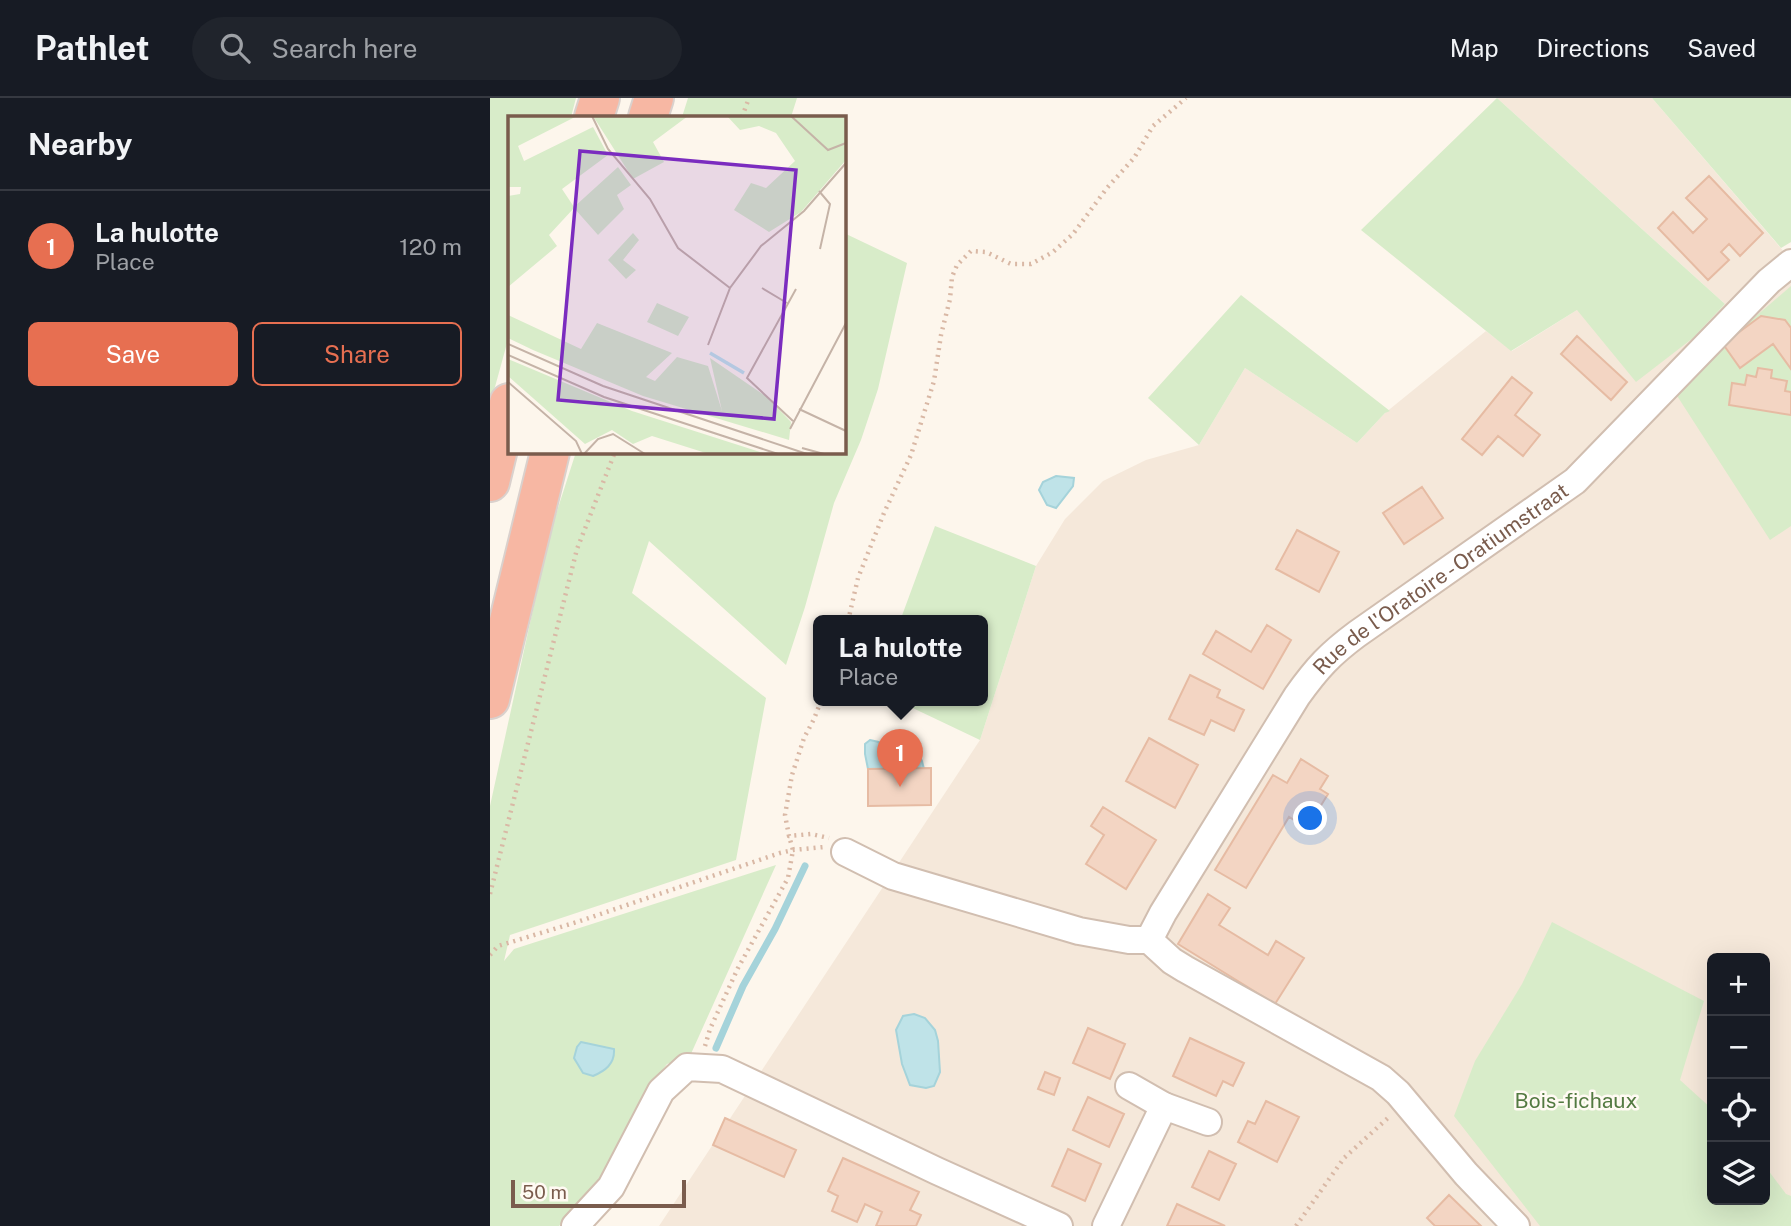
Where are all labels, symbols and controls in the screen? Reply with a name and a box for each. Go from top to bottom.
search box [192,17,682,80]
text: Pathlet [35,29,150,67]
icon: search [216,29,254,67]
text: Search here [272,33,418,64]
text: Map [1450,34,1499,62]
text: Directions [1537,34,1649,62]
text: Saved [1687,34,1756,62]
inset map [508,116,845,453]
text: Nearby [28,126,132,162]
text: La hulotte [95,217,219,248]
text: 1 [46,233,56,260]
text: 120 m [399,233,462,260]
text: Place [95,248,155,275]
button: Save [28,322,238,386]
button: Share [252,322,462,386]
street label: Rue de l'Oratoire - Oratiumstraat [1307,477,1573,679]
popup [813,615,988,706]
text: La hulotte [839,632,963,663]
text: Place [839,663,898,690]
pin: 1 [877,729,923,787]
your location [1293,801,1327,835]
map controls [1707,953,1770,1205]
button: + [1707,953,1770,1016]
button: − [1707,1016,1770,1079]
button: locate [1707,1079,1770,1142]
park label: Bois-fichaux [1515,1088,1638,1113]
button: layers [1707,1142,1770,1205]
scale bar [511,1177,686,1209]
text: 50 m [522,1181,567,1203]

